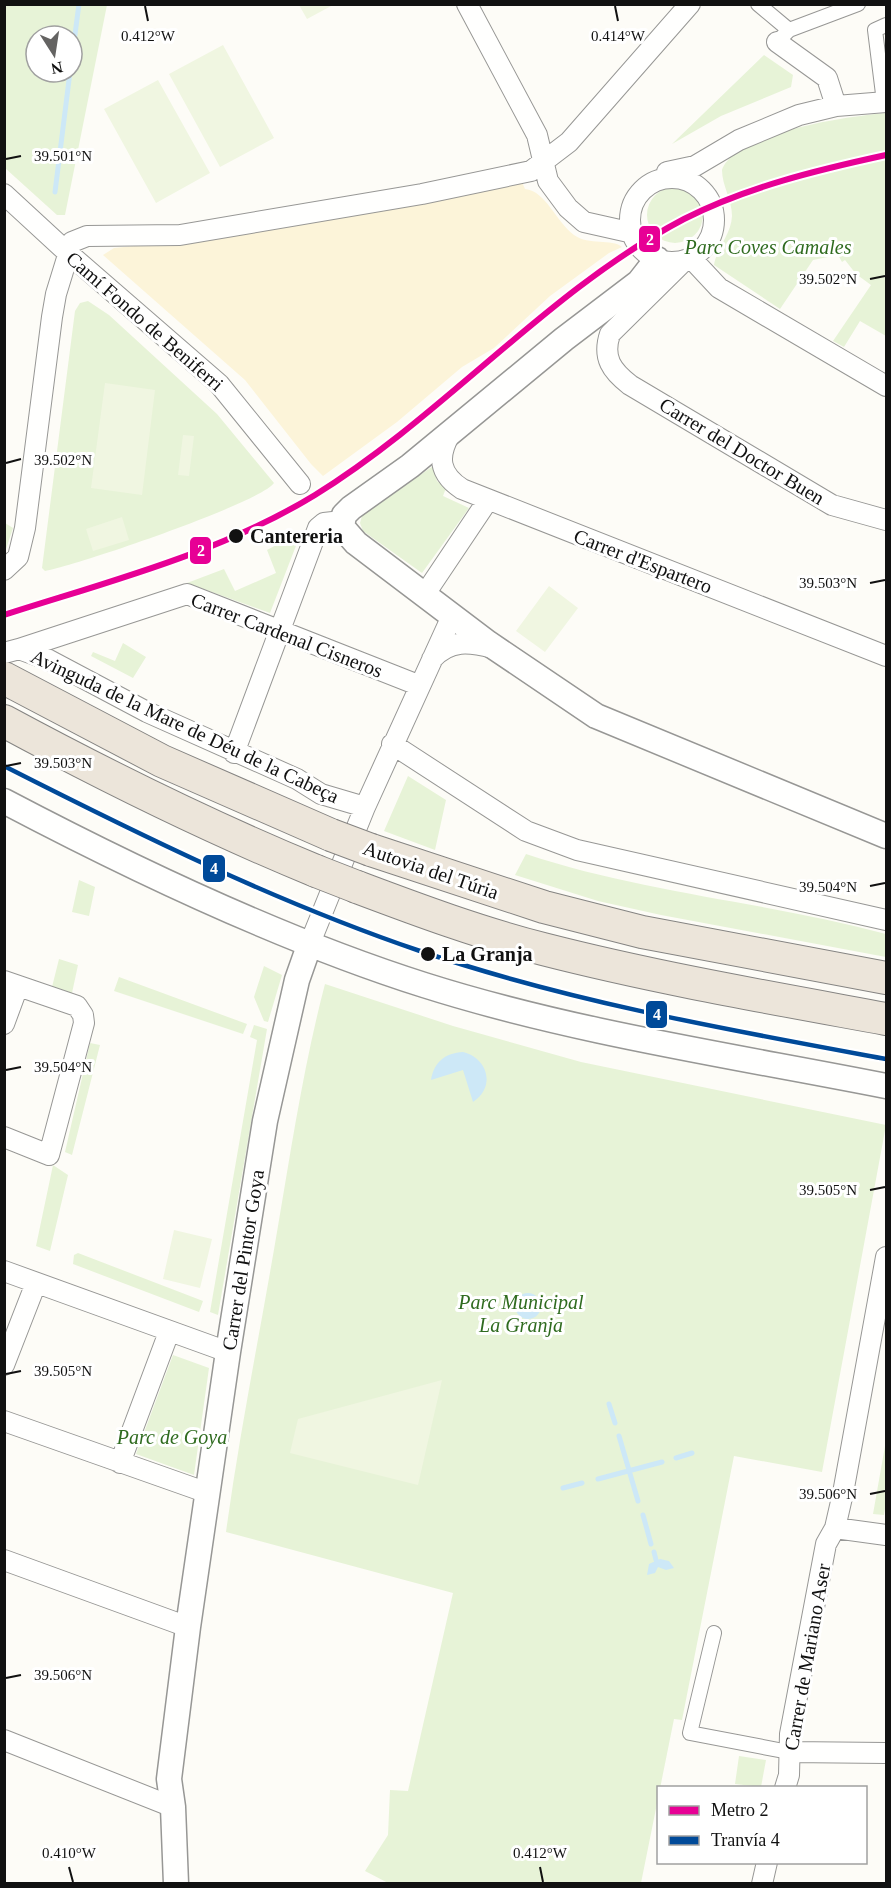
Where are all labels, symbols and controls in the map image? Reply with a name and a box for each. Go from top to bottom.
north arrow [24,24,84,84]
text: 0.412°W [121,28,176,44]
text: 0.414°W [591,28,646,44]
text: N [49,59,64,78]
text: 39.501°N [34,148,92,164]
line badge: 2 [638,225,661,253]
text: 2 [646,231,654,248]
park label: Parc Coves Camales [683,236,852,258]
street label: Camí Fondo de Beniferri [62,247,228,395]
text: 39.502°N [799,271,857,287]
street label: Carrer del Doctor Buen [656,393,828,509]
text: 39.502°N [34,452,92,468]
place label: Cantereria [250,525,343,547]
street label: Carrer d'Espartero [570,525,715,598]
marker: Cantereria [227,527,245,545]
line badge: 2 [189,536,212,565]
text: 2 [197,542,205,559]
text: 39.503°N [799,575,857,591]
street label: Carrer Cardenal Cisneros [188,588,386,682]
street label: Avinguda de la Mare de Déu de la Cabeça [27,645,343,808]
text: 39.503°N [34,755,92,771]
street label: Autovia del Túria [360,837,502,904]
line badge: 4 [202,854,226,883]
text: 4 [210,860,218,877]
text: 39.504°N [799,879,857,895]
place label: La Granja [442,943,533,966]
marker: La Granja [419,945,437,963]
line badge: 4 [645,1000,668,1029]
text: 4 [653,1006,661,1023]
text: 39.504°N [34,1059,92,1075]
street label: Carrer del Pintor Goya [218,1168,269,1352]
text: 39.505°N [799,1182,857,1198]
park label: Parc Municipal La Granja [457,1291,584,1337]
text: 39.505°N [34,1363,92,1379]
park label: Parc de Goya [116,1426,227,1449]
text: 39.506°N [799,1486,857,1502]
street label: Carrer de Mariano Aser [780,1562,834,1752]
text: 39.506°N [34,1667,92,1683]
legend [657,1786,867,1864]
text: Metro 2 [711,1800,769,1820]
text: Tranvía 4 [711,1830,780,1850]
text: 0.410°W [42,1845,97,1861]
text: 0.412°W [513,1845,568,1861]

